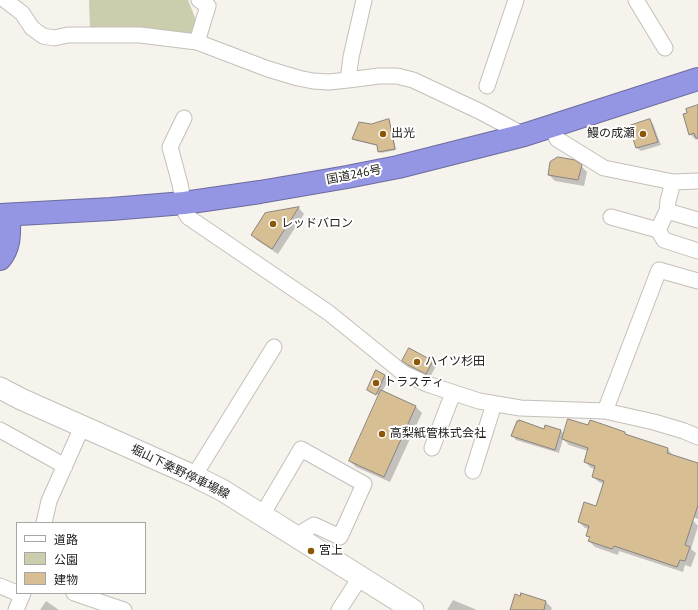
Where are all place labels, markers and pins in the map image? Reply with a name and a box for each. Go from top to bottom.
place label: 出光 [391,127,415,141]
place label: 鰻の成瀬 [587,127,635,141]
marker: 出光 [378,129,388,139]
marker: 鰻の成瀬 [638,129,648,139]
place label: レッドバロン [281,217,353,231]
marker: レッドバロン [268,219,278,229]
place label: ハイツ杉田 [425,355,485,369]
marker: ハイツ杉田 [412,357,422,367]
place label: トラスティ [384,376,444,390]
marker: トラスティ [371,378,381,388]
place label: 高梨紙管株式会社 [390,427,486,441]
marker: 高梨紙管株式会社 [377,429,387,439]
place label: 宮上 [319,544,343,558]
marker: 宮上 [306,546,316,556]

